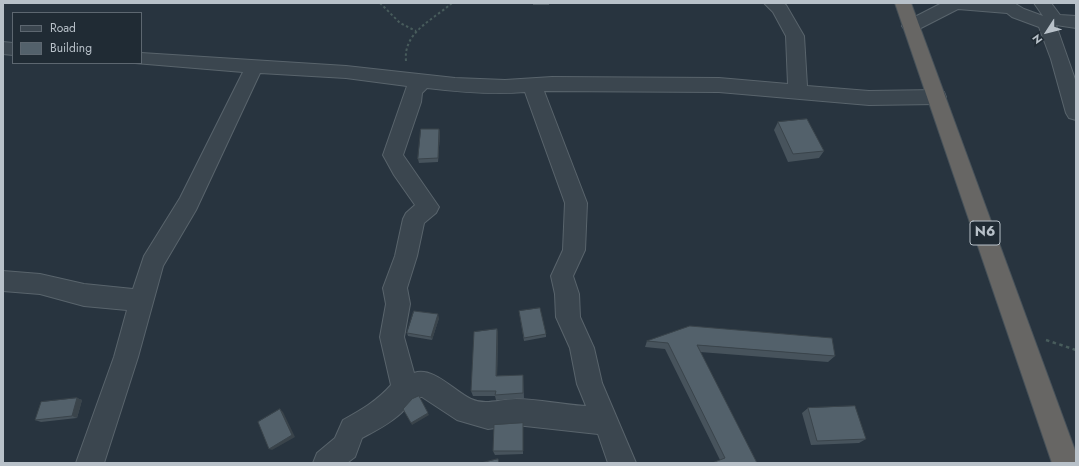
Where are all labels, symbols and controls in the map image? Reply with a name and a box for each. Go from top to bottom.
legend [12,12,142,64]
north arrow [1027,12,1067,52]
text: Road [50,19,76,37]
text: N [1028,31,1046,47]
text: Building [50,39,92,57]
road number: N6 [970,221,1000,245]

